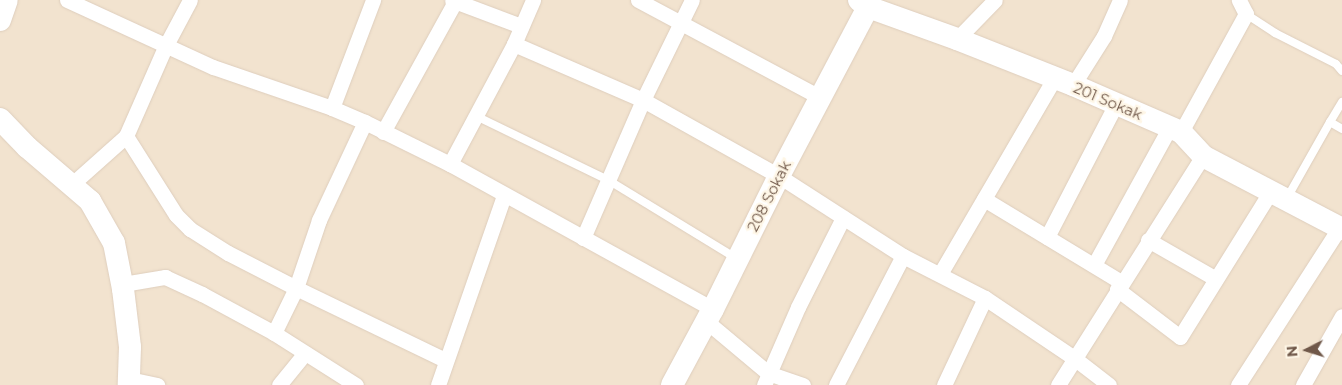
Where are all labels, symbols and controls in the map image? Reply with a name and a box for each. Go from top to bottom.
street label: 201 Sokak [1071,78,1145,124]
street label: 208 Sokak [743,158,795,234]
north arrow [1282,325,1332,375]
text: N [1283,345,1302,358]

